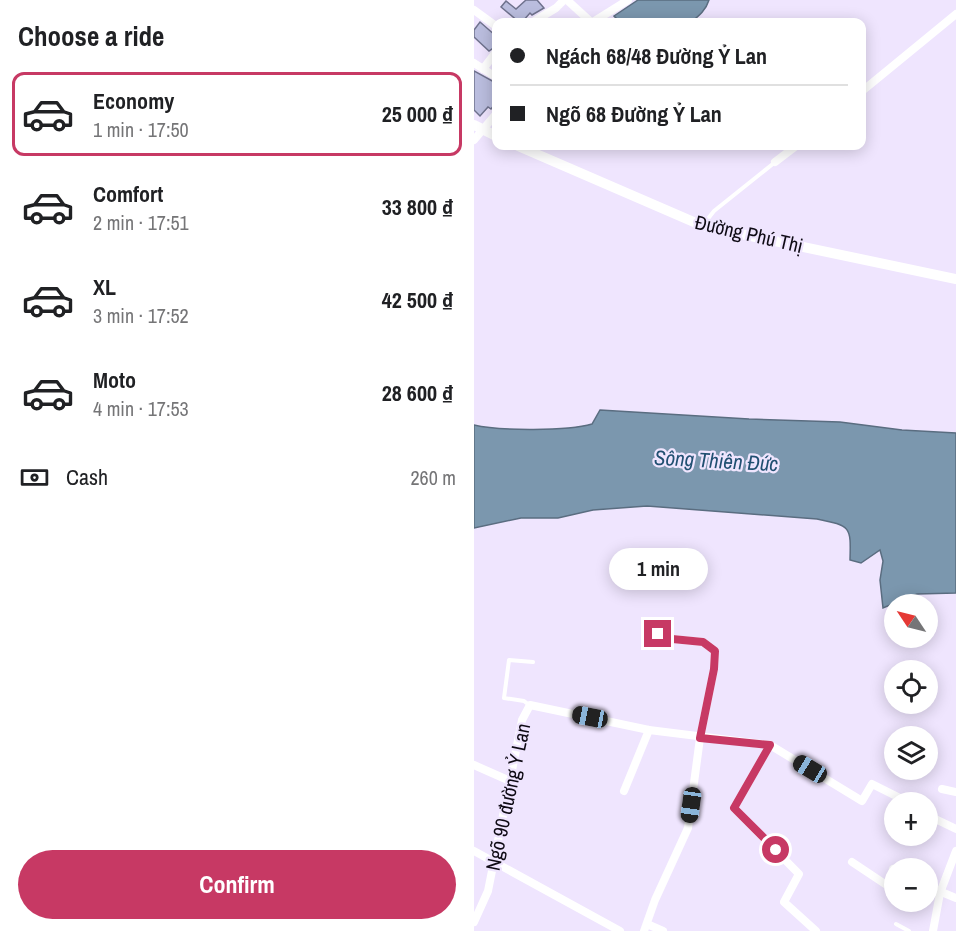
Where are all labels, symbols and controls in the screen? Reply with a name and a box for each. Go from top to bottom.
text: Choose a ride [18,18,164,54]
text: Ngách 68/48 Đường Ỷ Lan [546,41,767,71]
text: Economy [93,86,174,116]
icon: car [21,87,75,141]
text: 25 000 ₫ [382,99,453,129]
text: Ngõ 68 Đường Ỷ Lan [546,99,722,129]
text: 1 min · 17:50 [93,116,189,143]
text: Comfort [93,179,163,209]
icon: car [21,180,75,234]
text: 33 800 ₫ [382,192,453,222]
street label: Đường Phú Thị [692,208,806,259]
text: 2 min · 17:51 [93,209,189,236]
text: XL [93,272,116,302]
icon: car [21,273,75,327]
text: 42 500 ₫ [382,285,453,315]
text: 3 min · 17:52 [93,302,189,329]
text: Moto [93,365,136,395]
icon: car [21,366,75,420]
text: 28 600 ₫ [382,378,453,408]
text: 4 min · 17:53 [93,395,189,422]
water label: Sông Thiên Đức [653,443,779,478]
icon: cash [18,461,51,494]
text: Cash [66,462,108,492]
text: 260 m [410,464,456,491]
callout: 1 min [608,547,708,589]
text: 1 min [637,555,680,582]
north arrow [884,594,938,648]
map controls [884,594,938,912]
route end [644,620,671,647]
button: locate [884,660,938,714]
car [571,705,609,729]
street label: Ngõ 90 đường Ỷ Lan [479,721,536,873]
button: layers [884,726,938,780]
car [790,752,830,786]
car [680,786,702,824]
button: + [884,792,938,846]
route start [762,836,789,863]
button: Confirm [18,850,456,919]
button: − [884,858,938,912]

